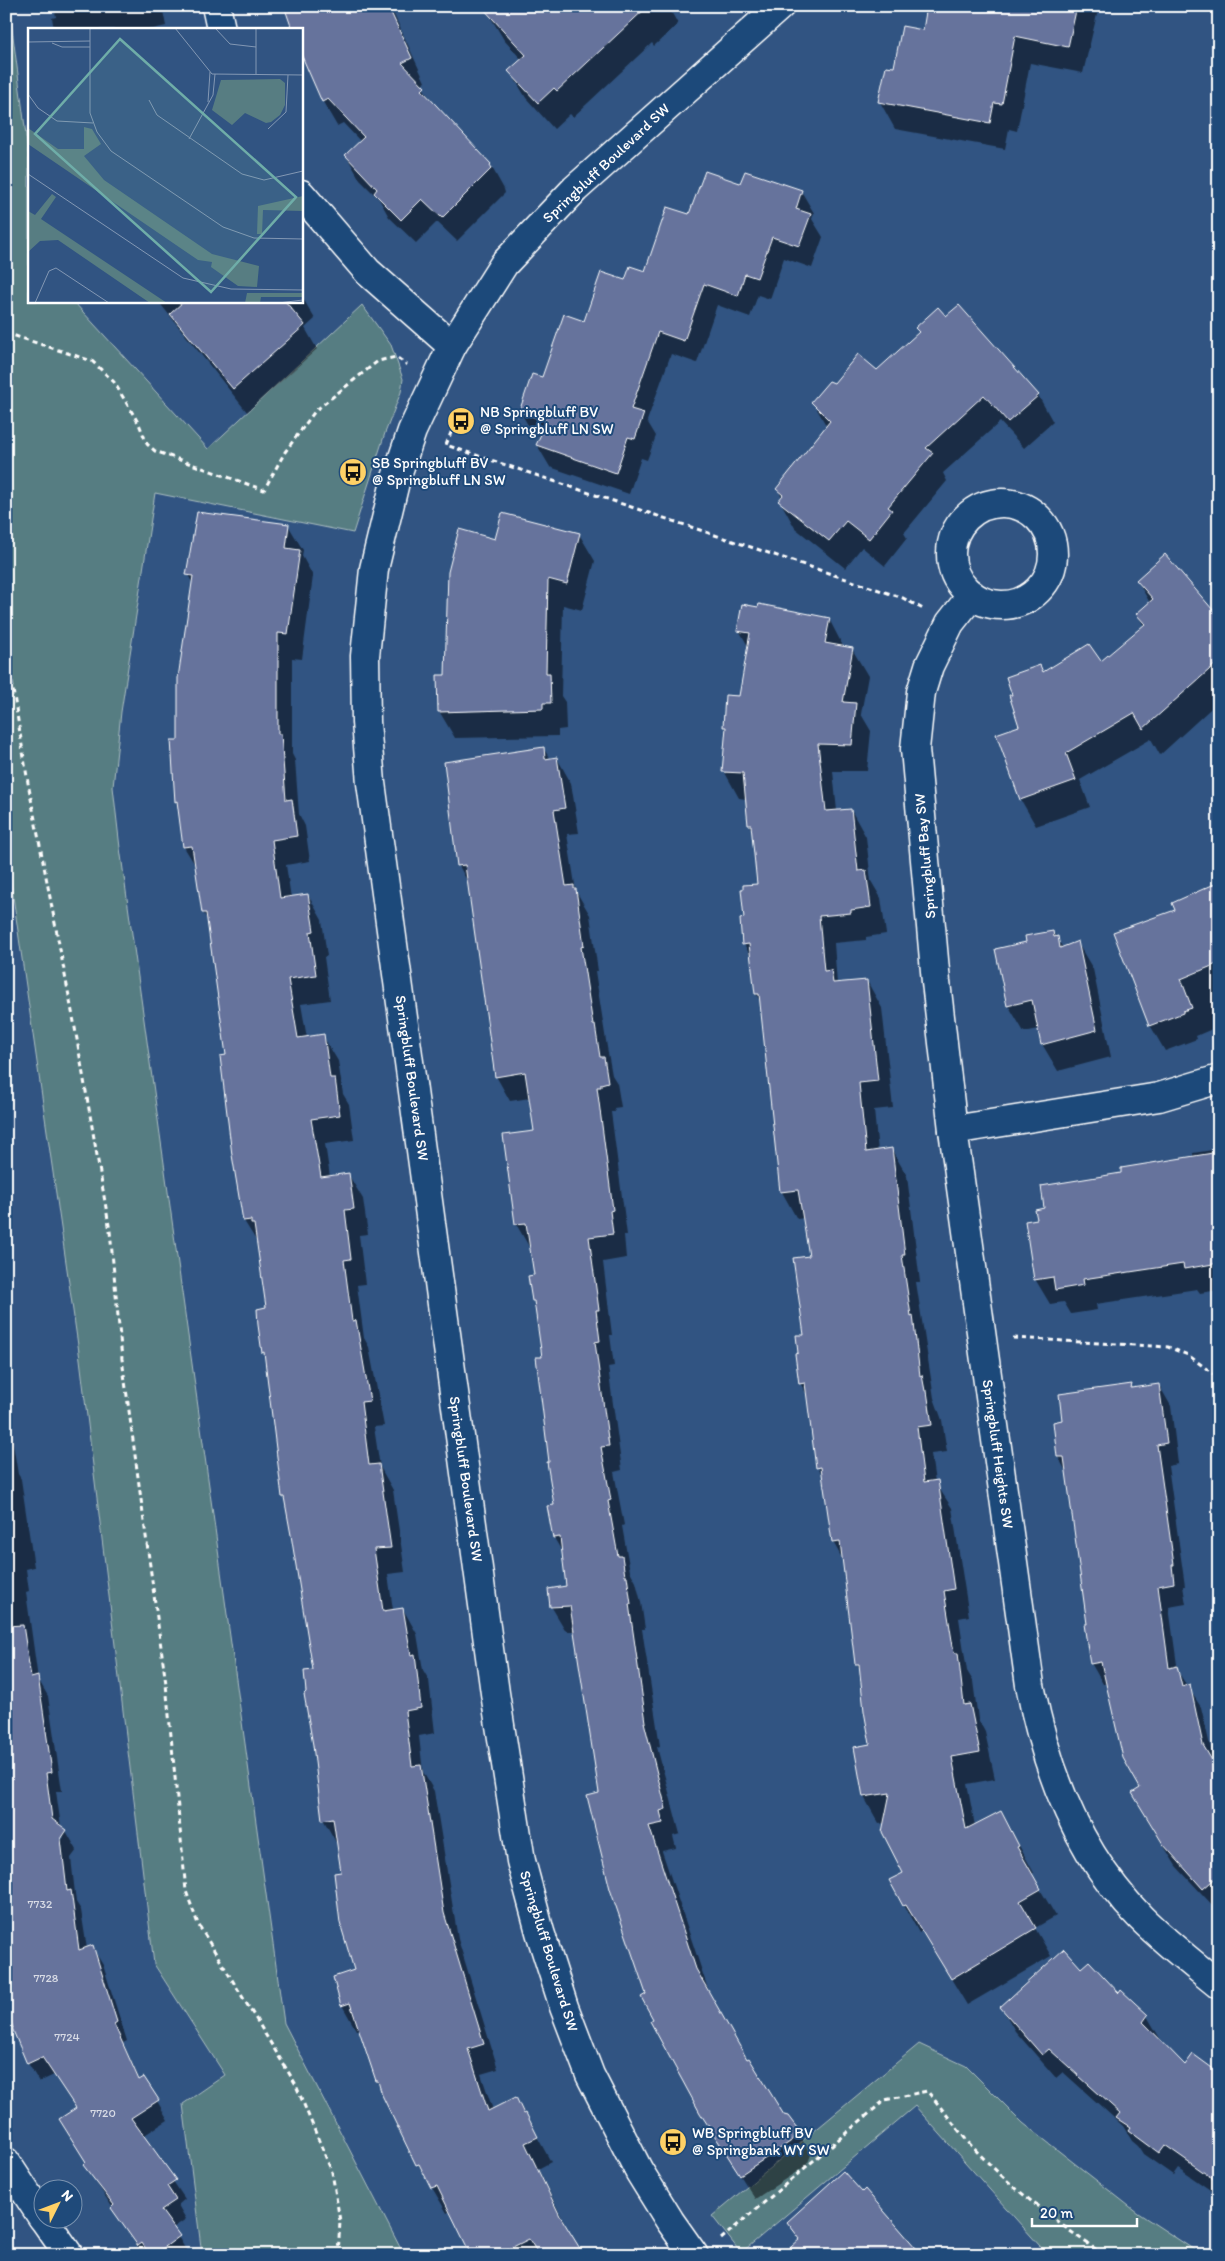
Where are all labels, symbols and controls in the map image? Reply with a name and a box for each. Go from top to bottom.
inset map [28,28,302,302]
street label: Springbluff Boulevard SW [539,99,673,227]
place label: NB Springbluff BV @ Springbluff LN SW [480,403,614,438]
bus stop icon: NB Springbluff BV @ Springbluff LN SW [446,406,476,436]
place label: SB Springbluff BV @ Springbluff LN SW [372,454,506,489]
bus stop icon: SB Springbluff BV @ Springbluff LN SW [338,457,368,487]
street label: Springbluff Bay SW [911,792,939,919]
street label: Springbluff Boulevard SW [391,994,433,1162]
street label: Springbluff Heights SW [979,1378,1017,1530]
street label: Springbluff Boulevard SW [445,1395,487,1563]
street label: Springbluff Boulevard SW [516,1868,582,2034]
house number: 7732 [28,1897,53,1911]
house number: 7728 [34,1971,59,1985]
house number: 7724 [54,2030,80,2044]
house number: 7720 [90,2106,116,2120]
place label: WB Springbluff BV @ Springbank WY SW [692,2124,830,2159]
bus stop icon: WB Springbluff BV @ Springbank WY SW [658,2127,688,2157]
north arrow [32,2178,82,2228]
text: N [58,2186,77,2205]
scale bar [1032,2196,1138,2228]
text: 20 m [1040,2204,1074,2222]

